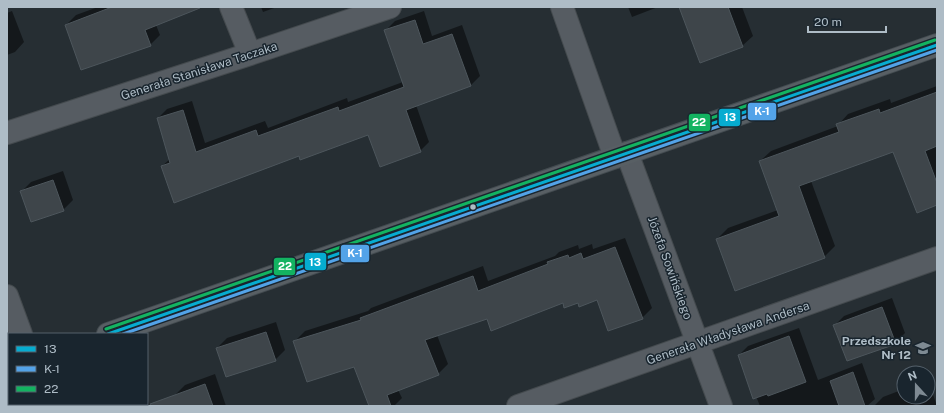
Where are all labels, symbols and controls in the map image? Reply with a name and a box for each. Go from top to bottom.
scale bar [808,8,886,34]
text: 20 m [814,15,842,29]
street label: Generała Stanisława Taczaka [119,39,279,103]
line badge: K-1 [747,102,777,121]
text: K-1 [754,105,770,117]
line badge: 13 [718,108,741,127]
text: 13 [724,111,736,123]
line badge: 22 [688,113,711,132]
text: 22 [692,116,706,128]
unlabelled marker [468,202,478,212]
street label: Józefa Sowińskiego [645,215,695,322]
line badge: K-1 [340,244,370,263]
text: K-1 [347,247,363,259]
line badge: 13 [304,252,327,271]
text: 13 [309,256,321,268]
line badge: 22 [273,257,296,276]
text: 22 [278,260,292,272]
street label: Generała Władysława Andersa [645,298,811,368]
legend [8,333,148,405]
place label: Przedszkole Nr 12 [842,334,911,362]
school or university icon: Przedszkole Nr 12 [914,339,932,357]
text: 13 [44,342,56,356]
text: K-1 [44,362,60,376]
north arrow [896,365,936,405]
text: N [906,369,919,383]
text: 22 [44,382,58,396]

